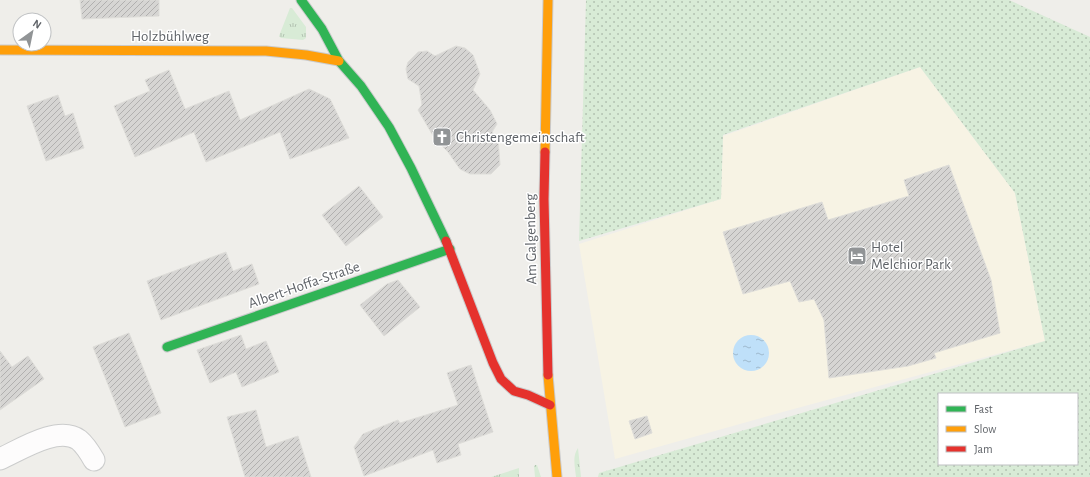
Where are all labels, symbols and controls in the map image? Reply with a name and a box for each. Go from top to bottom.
north arrow [12,12,52,52]
text: N [31,17,43,31]
street label: Holzbühlweg [131,29,210,44]
church icon: Christengemeinschaft [431,126,453,148]
place label: Christengemeinschaft [456,130,585,145]
street label: Am Galgenberg [523,193,539,285]
place label: Hotel Melchior Park [871,240,951,272]
hotel icon: Hotel Melchior Park [846,245,868,267]
street label: Albert-Hoffa-Straße [246,259,362,311]
legend [938,393,1078,465]
text: Fast [974,403,993,415]
text: Slow [974,423,996,435]
text: Jam [974,443,993,455]

